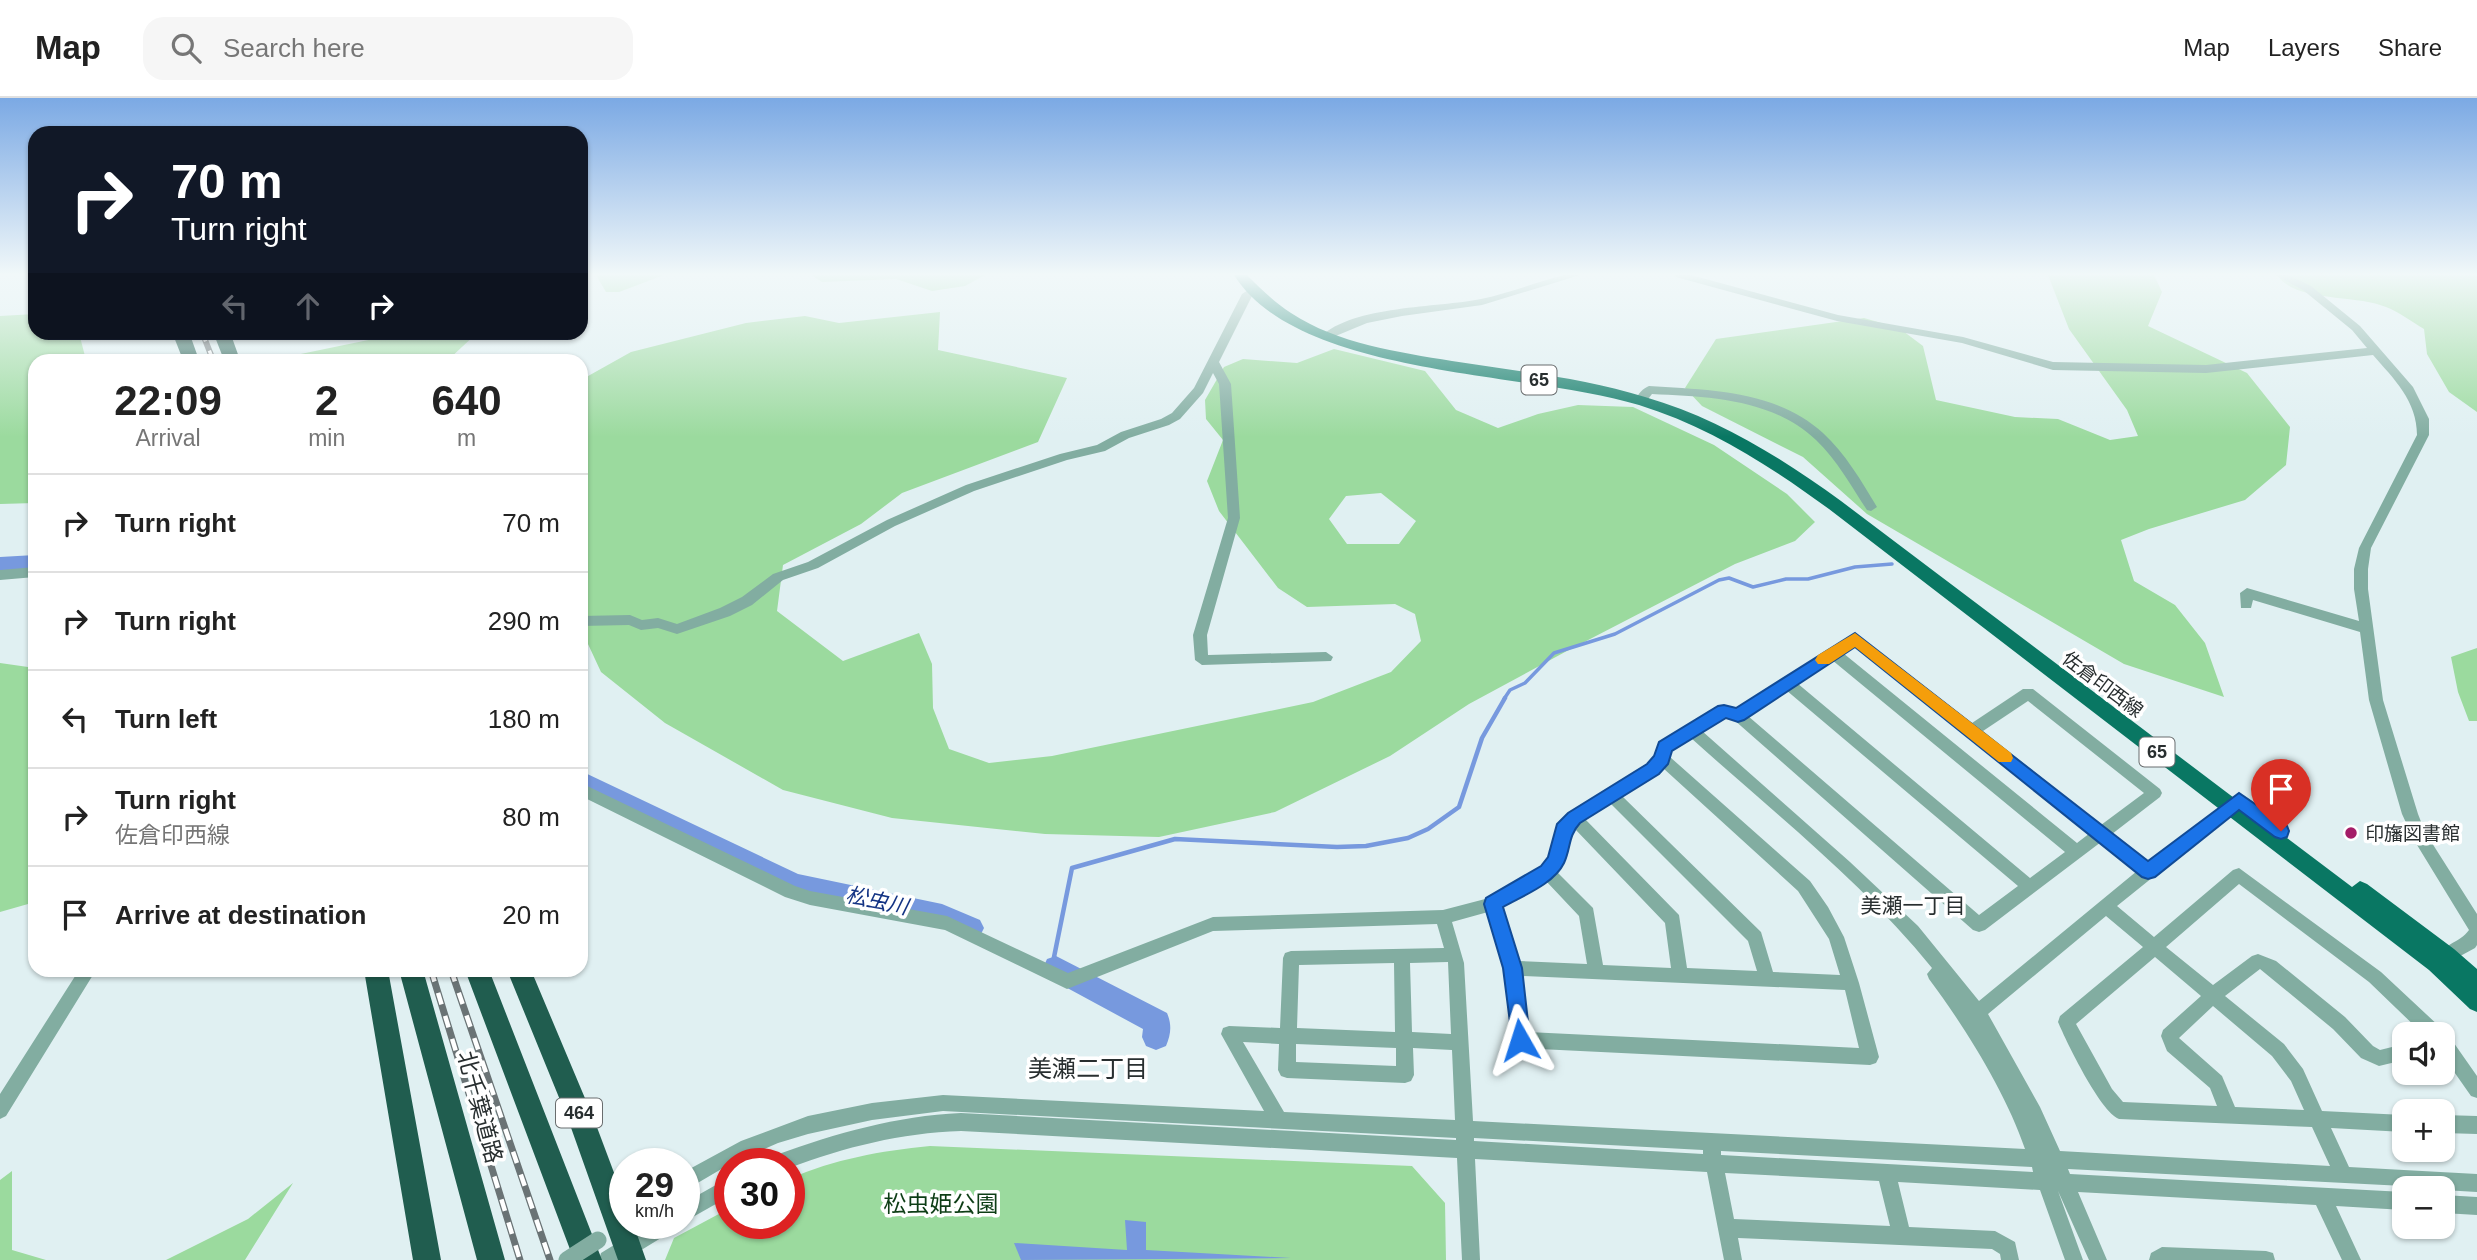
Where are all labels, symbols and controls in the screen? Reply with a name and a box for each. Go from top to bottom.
search box [143,17,633,80]
text: Map [35,29,101,66]
icon: search [167,29,205,67]
text: Search here [223,33,365,63]
text: Map [2183,34,2230,61]
text: Layers [2268,34,2340,61]
text: Share [2378,34,2442,61]
icon: right [56,154,147,245]
text: 70 m [171,154,283,208]
text: Turn right [171,211,307,247]
icon: left [216,287,254,325]
icon: ahead [289,287,327,325]
icon: right [362,287,400,325]
road number: 65 [1522,366,1556,394]
text: 22:09 [114,377,222,424]
text: 2 [315,377,338,424]
text: 640 [432,377,502,424]
text: Arrival [135,425,201,451]
text: min [308,425,345,451]
text: m [457,425,476,451]
icon: right [56,504,94,542]
text: Turn right [115,508,236,538]
text: 70 m [502,508,560,538]
icon: right [56,602,94,640]
text: Turn right [115,606,236,636]
text: 290 m [488,606,560,636]
street label: 佐倉印西線 [2058,647,2147,721]
icon: left [56,700,94,738]
text: Turn left [115,704,217,734]
text: 180 m [488,704,560,734]
road number: 65 [2140,738,2174,766]
pin [2251,759,2311,831]
icon: arrive [2262,770,2300,808]
text: Turn right [115,785,236,815]
icon: right [56,798,94,836]
text: 80 m [502,802,560,832]
text: 佐倉印西線 [115,822,230,848]
place label: 印旛図書館 [2365,823,2460,844]
marker: 印旛図書館 [2343,825,2359,841]
water label: 松虫川 [844,883,912,919]
district label: 美瀬一丁目 [1861,894,1966,917]
icon: arrive [56,896,94,934]
text: Arrive at destination [115,900,366,930]
text: 20 m [502,900,560,930]
position arrow [1483,1003,1557,1077]
map controls [2392,1022,2455,1239]
button: sound [2392,1022,2455,1085]
street label: 北千葉道路 [453,1048,507,1166]
district label: 美瀬二丁目 [1028,1055,1148,1082]
road number: 464 [556,1098,602,1128]
button: + [2392,1099,2455,1162]
speed limit sign: 30 [714,1148,805,1239]
text: 29 [635,1165,674,1204]
button: − [2392,1176,2455,1239]
park label: 松虫姫公園 [884,1191,999,1217]
text: km/h [635,1201,674,1221]

